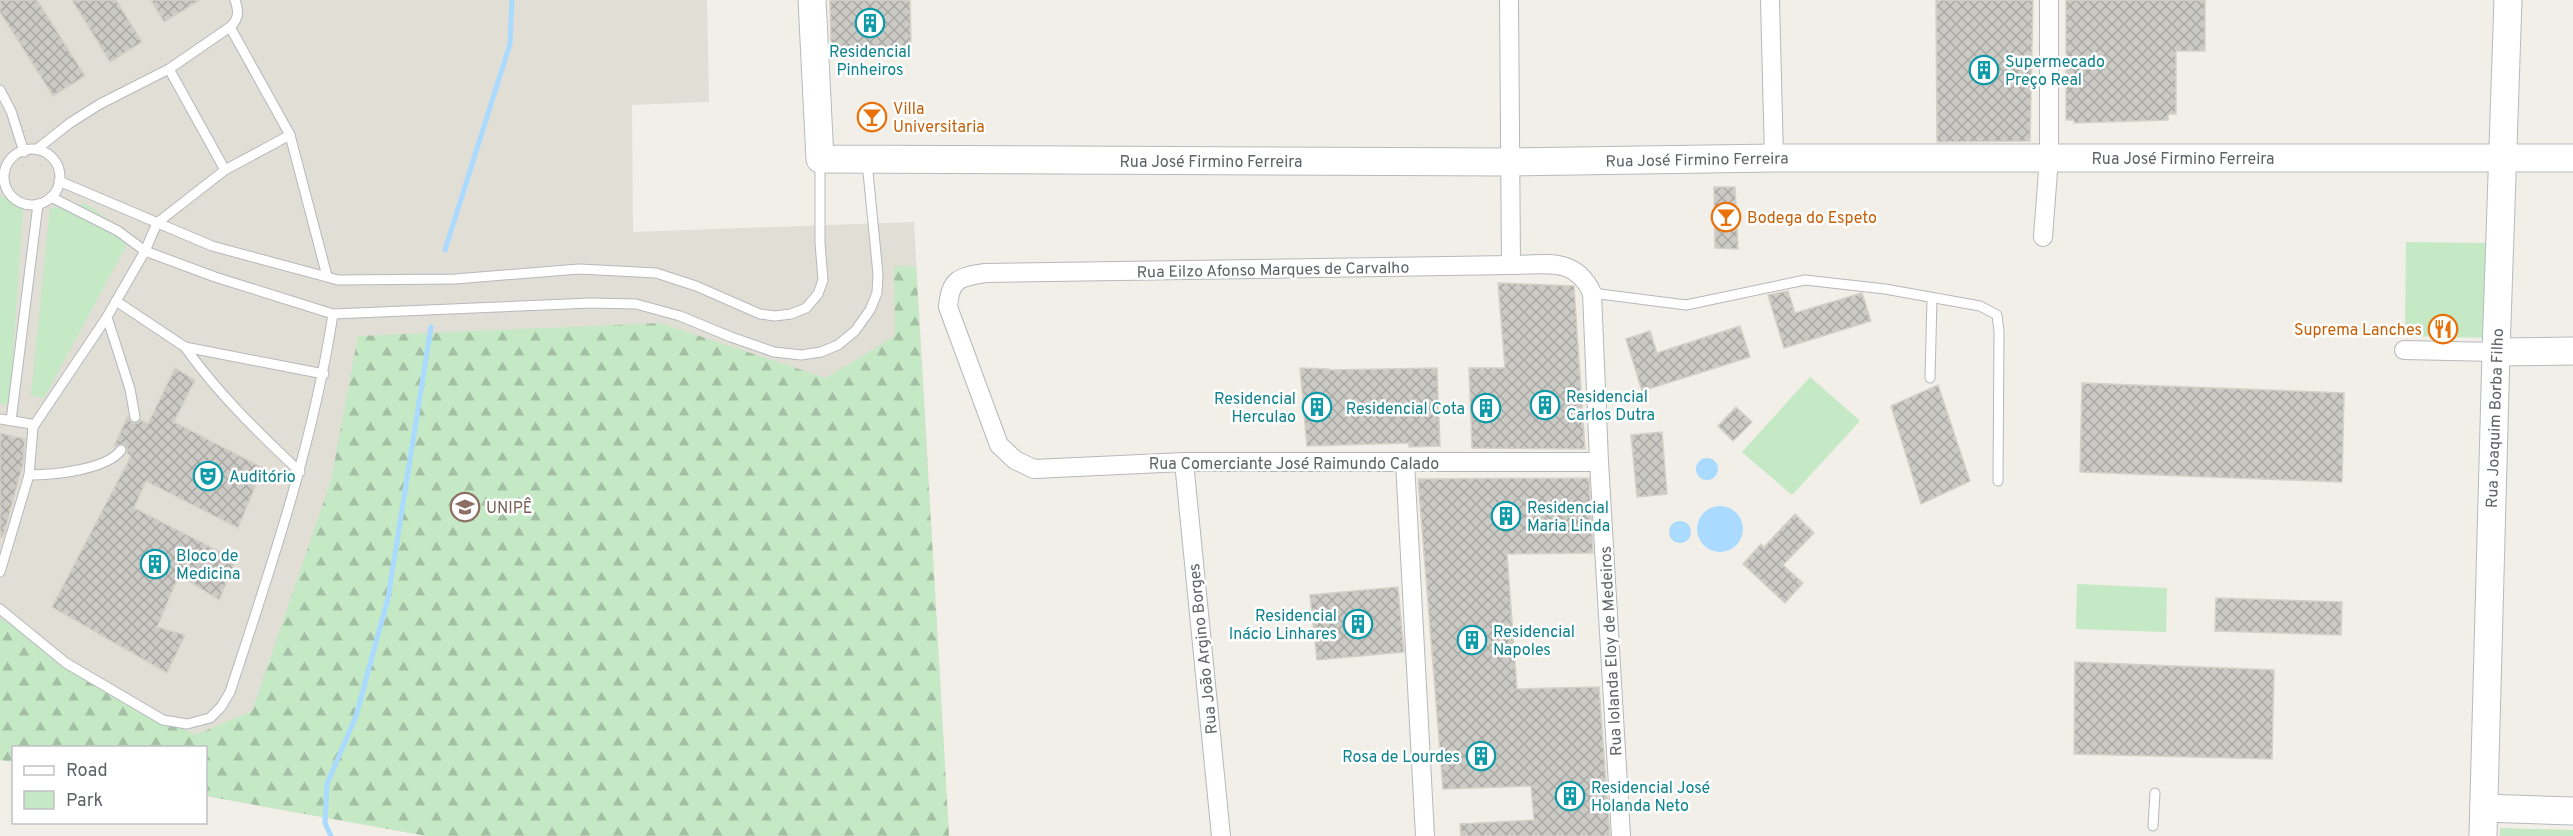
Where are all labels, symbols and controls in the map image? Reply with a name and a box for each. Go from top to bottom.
building icon: Residencial Pinheiros [854,7,886,39]
place label: Residencial Pinheiros [829,43,911,81]
place label: Supermecado Preço Real [2005,53,2105,91]
building icon: Supermecado Preço Real [1968,54,2000,86]
place label: Villa Universitaria [893,100,985,138]
bar icon: Villa Universitaria [856,101,888,133]
street label: Rua José Firmino Ferreira [1605,149,1789,173]
street label: Rua José Firmino Ferreira [2091,150,2275,170]
street label: Rua José Firmino Ferreira [1119,153,1303,173]
bar icon: Bodega do Espeto [1710,201,1742,233]
place label: Bodega do Espeto [1747,209,1877,229]
street label: Rua Eilzo Afonso Marques de Carvalho [1136,259,1410,283]
restaurant icon: Suprema Lanches [2427,313,2459,345]
place label: Suprema Lanches [2294,321,2422,341]
street label: Rua Joaquim Borba Filho [2483,328,2509,508]
place label: Residencial Carlos Dutra [1566,388,1655,426]
building icon: Residencial Carlos Dutra [1529,389,1561,421]
place label: Residencial Herculao [1214,390,1296,428]
building icon: Residencial Herculao [1301,391,1333,423]
building icon: Residencial Cota [1470,392,1502,424]
place label: Residencial Cota [1346,400,1465,420]
street label: Rua Comerciante José Raimundo Calado [1149,455,1439,475]
theatre icon: Auditório [192,460,224,492]
place label: Auditório [229,468,296,488]
school or university icon: UNIPÊ [449,491,481,523]
place label: UNIPÊ [486,497,532,519]
place label: Residencial Maria Linda [1527,499,1610,537]
building icon: Residencial Maria Linda [1490,500,1522,532]
street label: Rua Iolanda Eloy de Medeiros [1597,545,1627,756]
place label: Bloco de Medicina [176,547,240,585]
building icon: Bloco de Medicina [139,548,171,580]
street label: Rua João Argino Borges [1185,562,1223,735]
place label: Residencial Inácio Linhares [1229,607,1337,645]
building icon: Residencial Inácio Linhares [1342,608,1374,640]
place label: Residencial Napoles [1493,623,1575,661]
building icon: Residencial Napoles [1456,624,1488,656]
building icon: Rosa de Lourdes [1465,740,1497,772]
legend [12,746,207,824]
place label: Rosa de Lourdes [1342,748,1460,768]
text: Road [66,760,108,783]
place label: Residencial José Holanda Neto [1591,779,1710,817]
building icon: Residencial José Holanda Neto [1554,780,1586,812]
text: Park [66,790,103,813]

